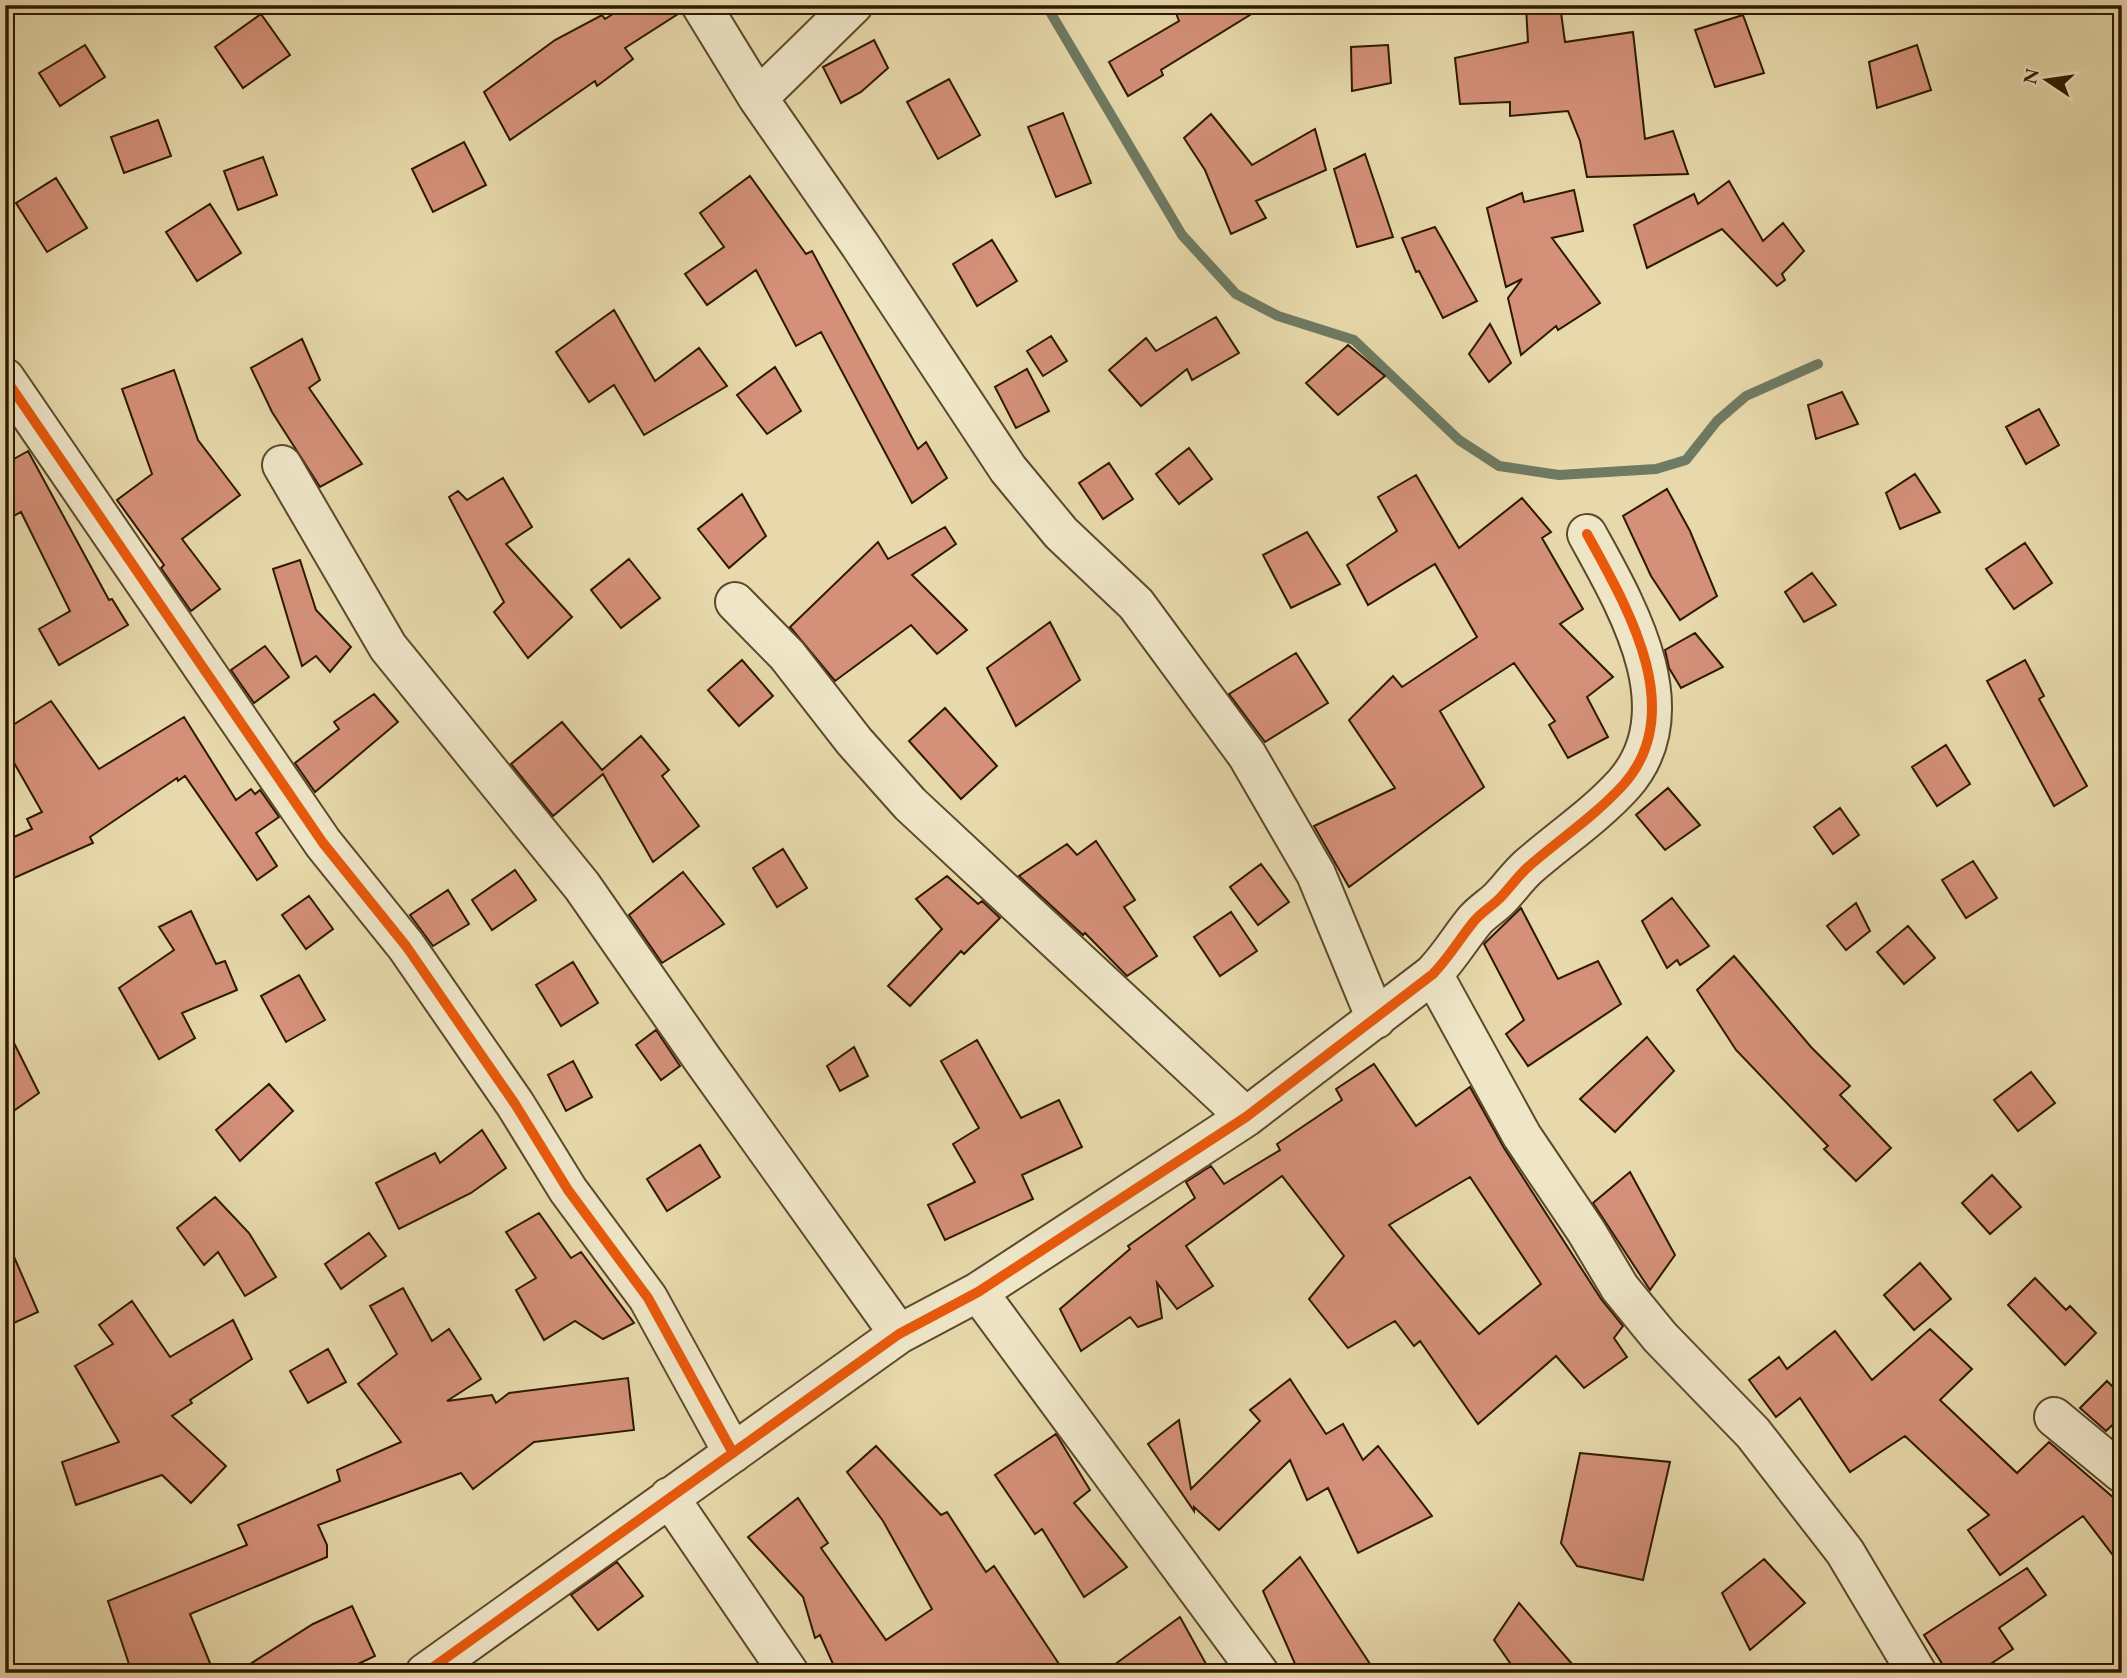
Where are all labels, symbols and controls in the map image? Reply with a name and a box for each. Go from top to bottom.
north arrow [2011,46,2082,116]
text: N [2017,65,2045,87]

